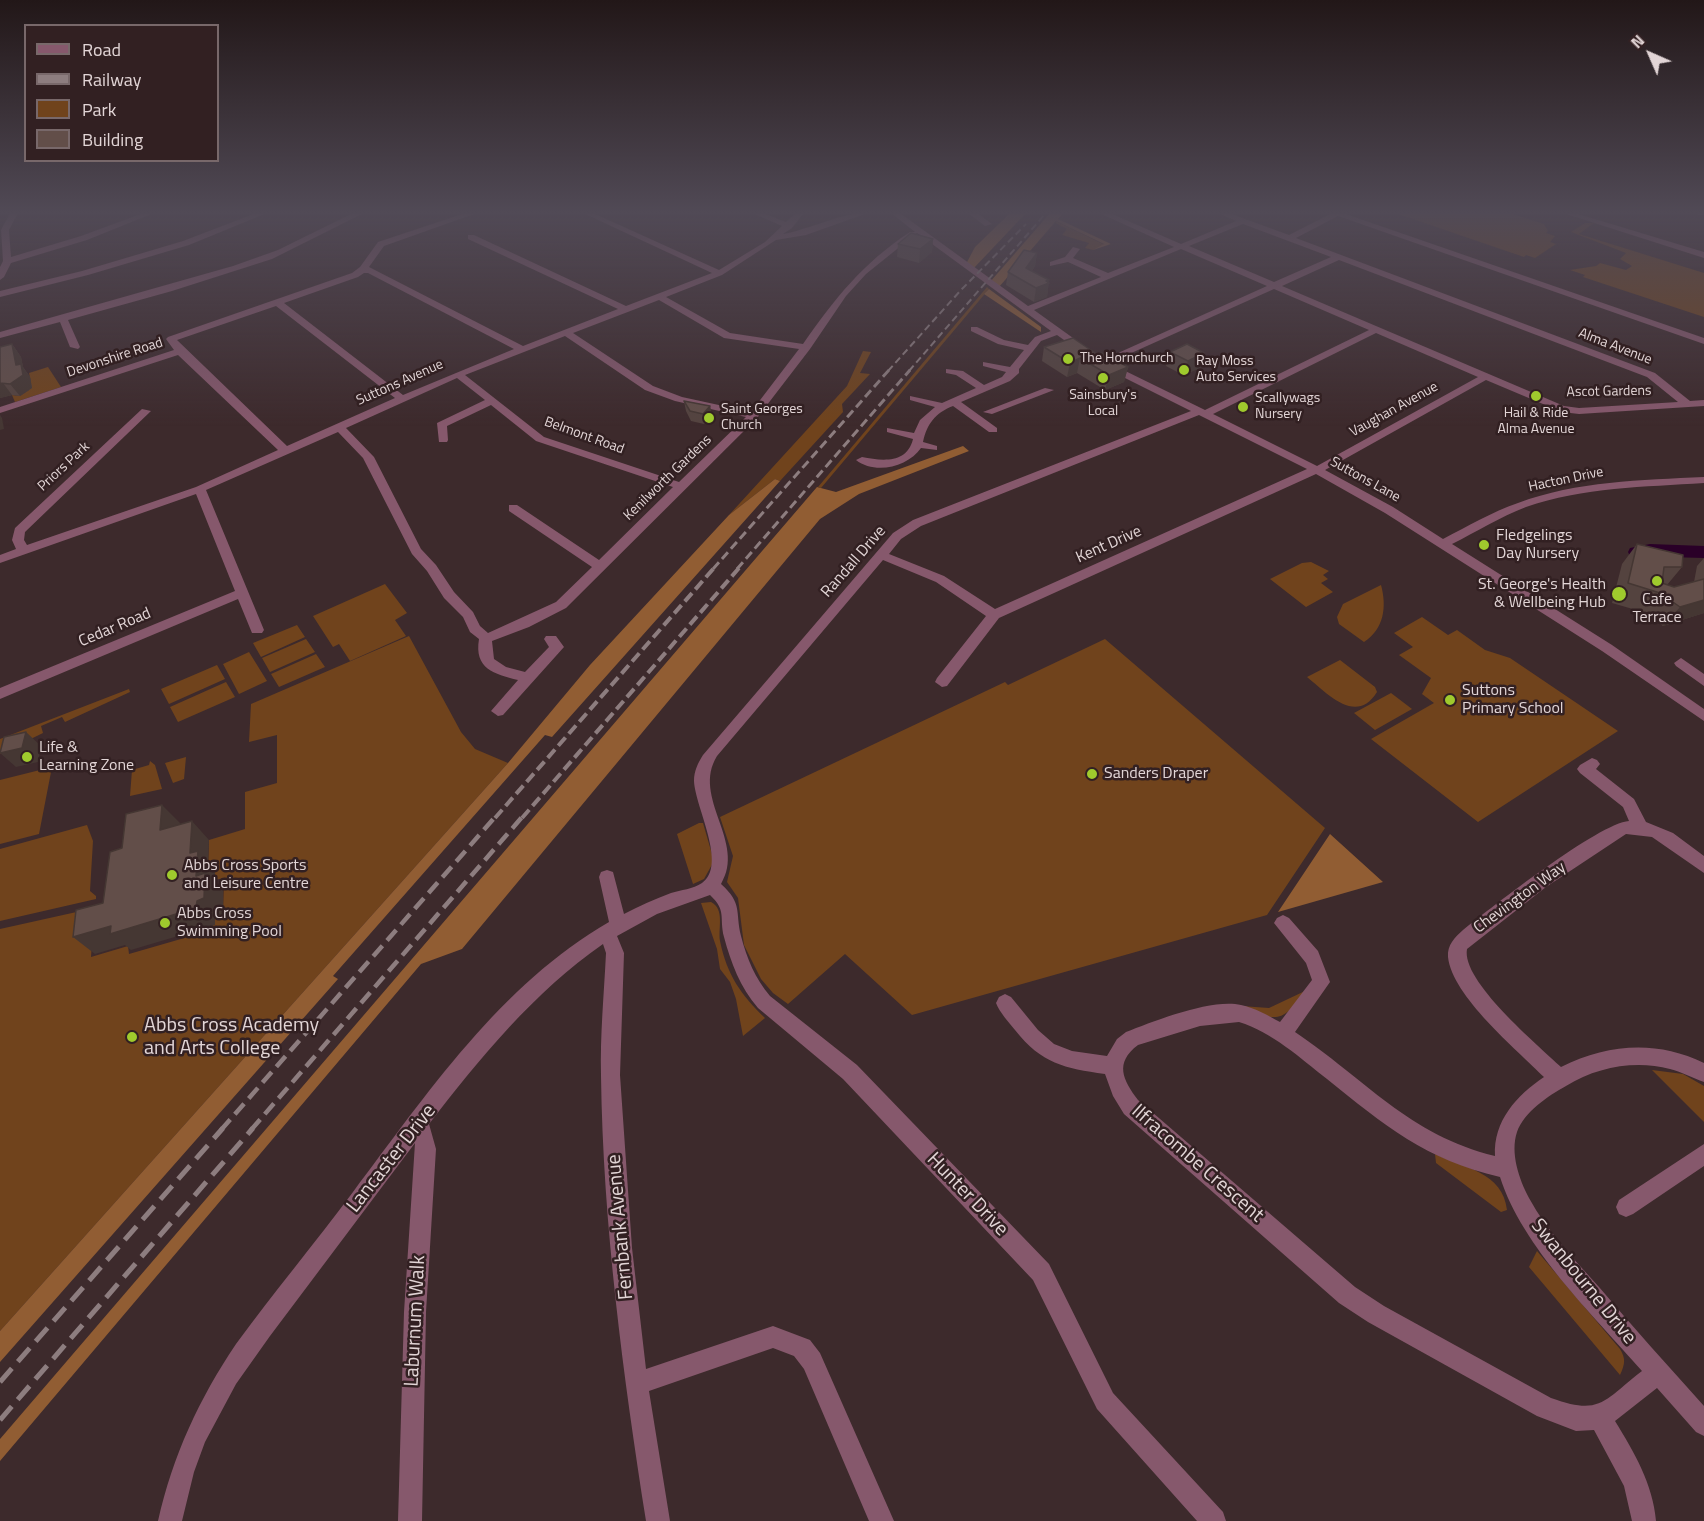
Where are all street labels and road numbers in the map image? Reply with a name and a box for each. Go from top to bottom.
street label: Alma Avenue [1576,325,1654,369]
street label: Devonshire Road [65,335,165,381]
street label: Suttons Avenue [354,356,446,410]
street label: Vaughan Avenue [1347,379,1441,441]
street label: Ascot Gardens [1566,383,1652,401]
street label: Belmont Road [542,414,626,458]
street label: Kenilworth Gardens [621,432,715,524]
street label: Priors Park [35,439,93,495]
street label: Suttons Lane [1327,454,1403,506]
street label: Hacton Drive [1527,464,1605,496]
street label: Randall Drive [818,522,890,602]
street label: Kent Drive [1073,522,1145,568]
street label: Cedar Road [76,604,154,652]
street label: Chevington Way [1470,858,1570,938]
street label: Lancaster Drive [342,1100,442,1218]
street label: Ilfracombe Crescent [1126,1100,1268,1228]
street label: Hunter Drive [921,1148,1013,1242]
street label: Fernbank Avenue [603,1153,639,1301]
street label: Swanbourne Drive [1525,1215,1641,1349]
street label: Laburnum Walk [401,1255,431,1387]

